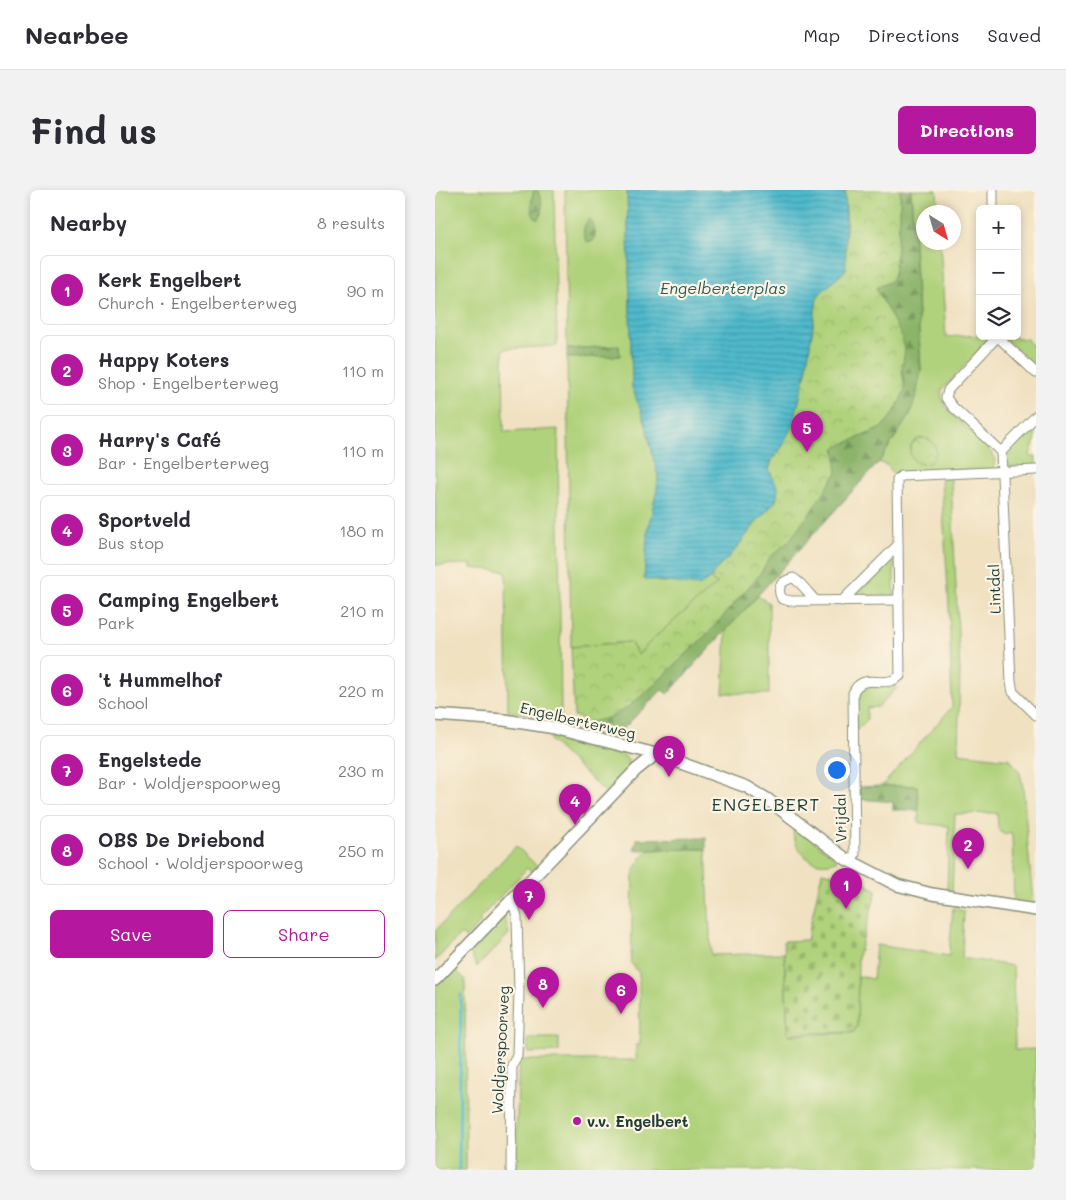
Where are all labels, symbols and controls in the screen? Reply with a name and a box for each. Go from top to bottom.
text: Nearbee [25,19,129,50]
text: Map [803,23,840,47]
text: Directions [868,23,960,47]
text: Saved [988,23,1041,47]
button: Directions [898,106,1036,154]
text: Find us [30,107,157,153]
north arrow [916,205,961,250]
map controls [976,205,1021,340]
button: + [976,205,1021,250]
text: Nearby [50,209,127,236]
text: 8 results [317,212,385,233]
button: − [976,250,1021,295]
text: Kerk Engelbert [98,267,241,292]
water label: Engelberterplas [660,277,786,298]
text: 1 [63,280,71,301]
text: 90 m [347,280,384,301]
text: Church · Engelberterweg [98,292,297,313]
button: layers [976,295,1021,340]
text: Happy Koters [98,347,229,372]
text: 2 [63,360,71,381]
text: 110 m [342,360,384,381]
text: Shop · Engelberterweg [98,372,279,393]
pin: 5 [791,411,823,452]
text: Harry's Café [98,427,221,452]
text: 3 [62,440,72,461]
text: 110 m [342,440,384,461]
text: Bar · Engelberterweg [98,452,269,473]
text: Sportveld [98,507,191,532]
text: 4 [62,520,72,541]
text: 180 m [339,520,384,541]
text: Bus stop [98,532,164,553]
street label: Lintdal [983,564,1005,614]
text: Camping Engelbert [98,587,279,612]
text: 5 [62,600,72,621]
text: 210 m [340,600,384,621]
text: Park [98,612,134,633]
text: 't Hummelhof [98,667,222,692]
text: 6 [62,680,72,701]
text: 220 m [338,680,384,701]
text: School [98,692,148,713]
street label: Engelberterweg [518,697,638,743]
pin: 3 [653,736,685,777]
text: Engelstede [98,747,202,772]
your location [824,757,850,783]
text: 7 [63,760,71,781]
text: 230 m [338,760,384,781]
text: Bar · Woldjerspoorweg [98,772,280,793]
pin: 4 [559,784,591,825]
district label: ENGELBERT [712,792,820,816]
street label: Vrijdal [830,793,850,843]
text: OBS De Driebond [98,827,265,852]
pin: 2 [952,828,984,869]
text: 8 [62,840,72,861]
text: 250 m [338,840,384,861]
text: School · Woldjerspoorweg [98,852,303,873]
pin: 1 [830,868,862,909]
pin: 7 [513,879,545,920]
button: Save [50,910,213,958]
button: Share [223,910,385,958]
pin: 8 [527,967,559,1008]
pin: 6 [605,973,637,1014]
street label: Woldjerspoorweg [487,985,513,1115]
place label: v.v. Engelbert [587,1111,689,1131]
marker: v.v. Engelbert [571,1115,583,1127]

